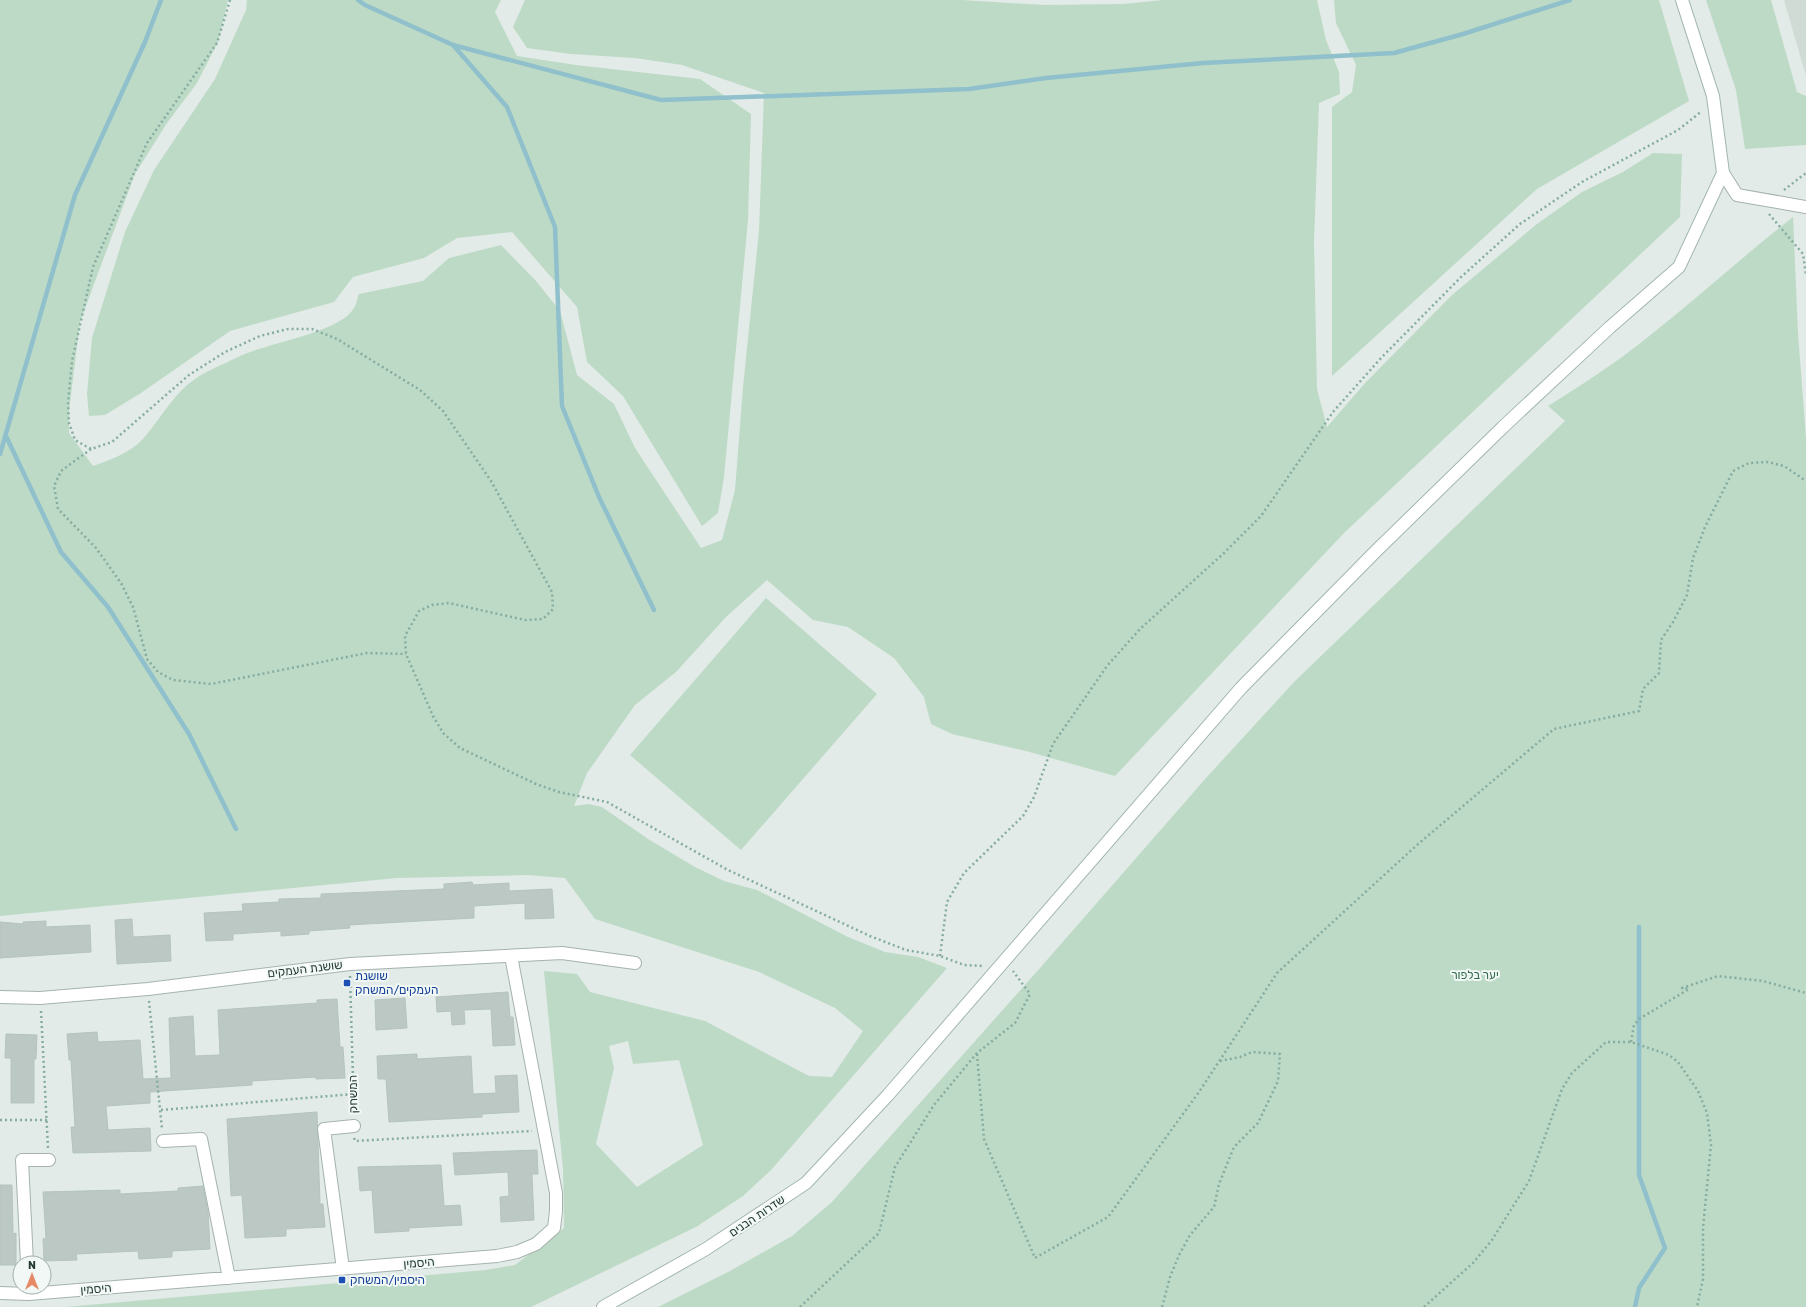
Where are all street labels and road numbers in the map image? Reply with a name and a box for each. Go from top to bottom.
street label: שושנת העמקים [267,957,343,981]
street label: המשחק [346,1075,360,1113]
street label: שדרות הבנים [726,1192,788,1240]
street label: היסמין [403,1255,435,1271]
street label: היסמין [80,1281,112,1297]

